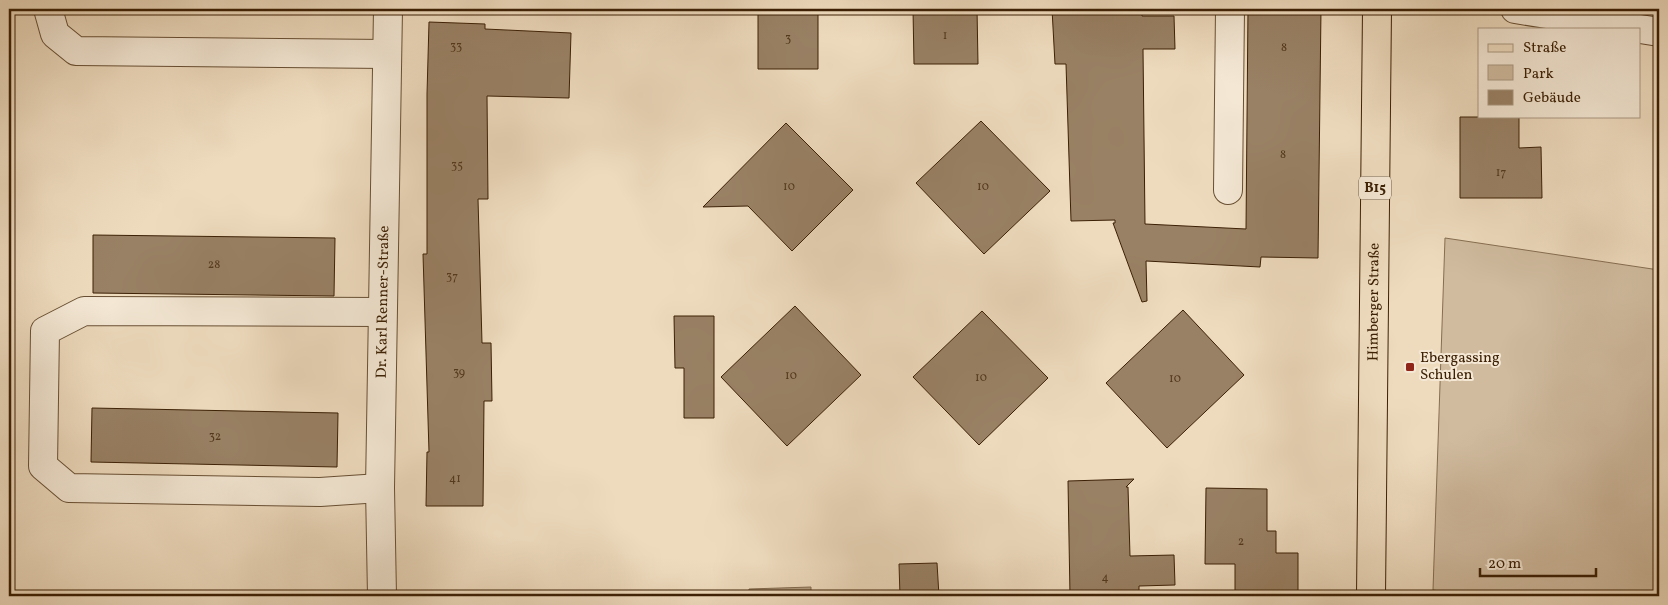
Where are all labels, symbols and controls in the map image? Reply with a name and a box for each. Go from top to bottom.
house number: 1 [943,28,947,44]
legend [1478,28,1640,118]
house number: 3 [785,31,791,47]
text: Straße [1523,38,1566,59]
house number: 33 [450,39,462,55]
house number: 8 [1281,40,1287,56]
text: Park [1523,64,1554,85]
text: Gebäude [1523,88,1581,109]
house number: 8 [1280,147,1286,163]
house number: 35 [451,158,463,174]
house number: 17 [1496,165,1506,181]
road number: B15 [1359,177,1391,200]
house number: 10 [783,179,795,195]
house number: 10 [977,179,989,195]
street label: Dr. Karl Renner-Straße [371,225,395,379]
street label: Himberger Straße [1363,243,1385,361]
house number: 28 [208,257,220,273]
house number: 37 [446,269,458,285]
place label: Ebergassing Schulen [1420,348,1500,386]
marker: Ebergassing Schulen [1404,361,1416,373]
house number: 39 [453,365,465,381]
house number: 10 [785,368,797,384]
house number: 10 [975,370,987,386]
house number: 10 [1169,371,1181,387]
house number: 32 [209,429,221,445]
house number: 41 [449,471,461,487]
house number: 2 [1238,534,1244,550]
scale bar [1480,545,1597,577]
text: 20 m [1488,554,1521,575]
house number: 4 [1101,570,1109,586]

